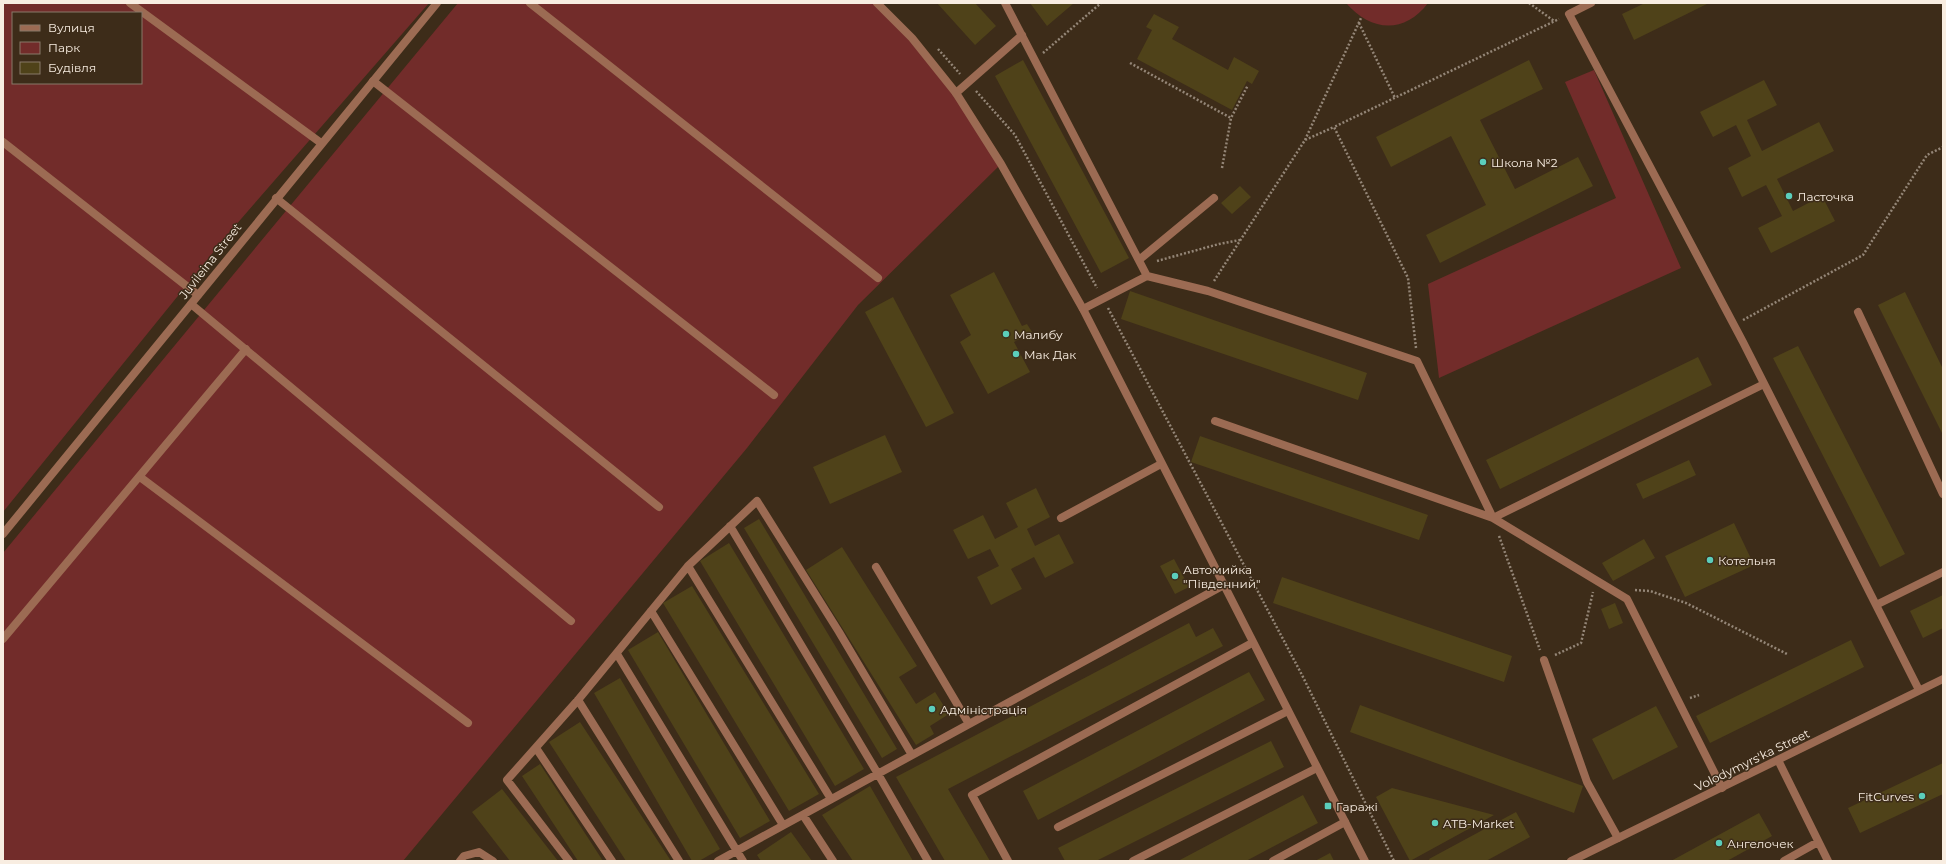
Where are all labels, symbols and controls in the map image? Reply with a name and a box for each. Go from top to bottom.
legend [12,12,142,84]
text: Вулиця [48,20,95,35]
text: Парк [48,40,80,55]
text: Будівля [48,60,96,75]
place label: Школа №2 [1491,155,1558,170]
marker: Школа №2 [1478,157,1488,167]
place label: Ласточка [1797,189,1854,204]
marker: Ласточка [1784,191,1794,201]
street label: Juvileina Street [175,220,244,303]
place label: Малибу [1014,327,1063,342]
marker: Малибу [1001,329,1011,339]
place label: Мак Дак [1024,347,1076,362]
marker: Мак Дак [1011,349,1021,359]
place label: Котельня [1718,553,1776,568]
marker: Котельня [1705,555,1715,565]
place label: Автомийка "Південний" [1183,562,1260,591]
marker: Автомийка "Південний" [1170,571,1180,581]
place label: Адміністрація [940,702,1027,717]
marker: Адміністрація [927,704,937,714]
street label: Volodymyrs'ka Street [1692,726,1812,794]
place label: FitCurves [1858,789,1914,804]
marker: FitCurves [1917,791,1927,801]
place label: Гаражі [1336,799,1378,814]
marker: Гаражі [1323,801,1333,811]
place label: ATB-Market [1443,816,1514,831]
marker: ATB-Market [1430,818,1440,828]
place label: Ангелочек [1727,836,1794,851]
marker: Ангелочек [1714,838,1724,848]

